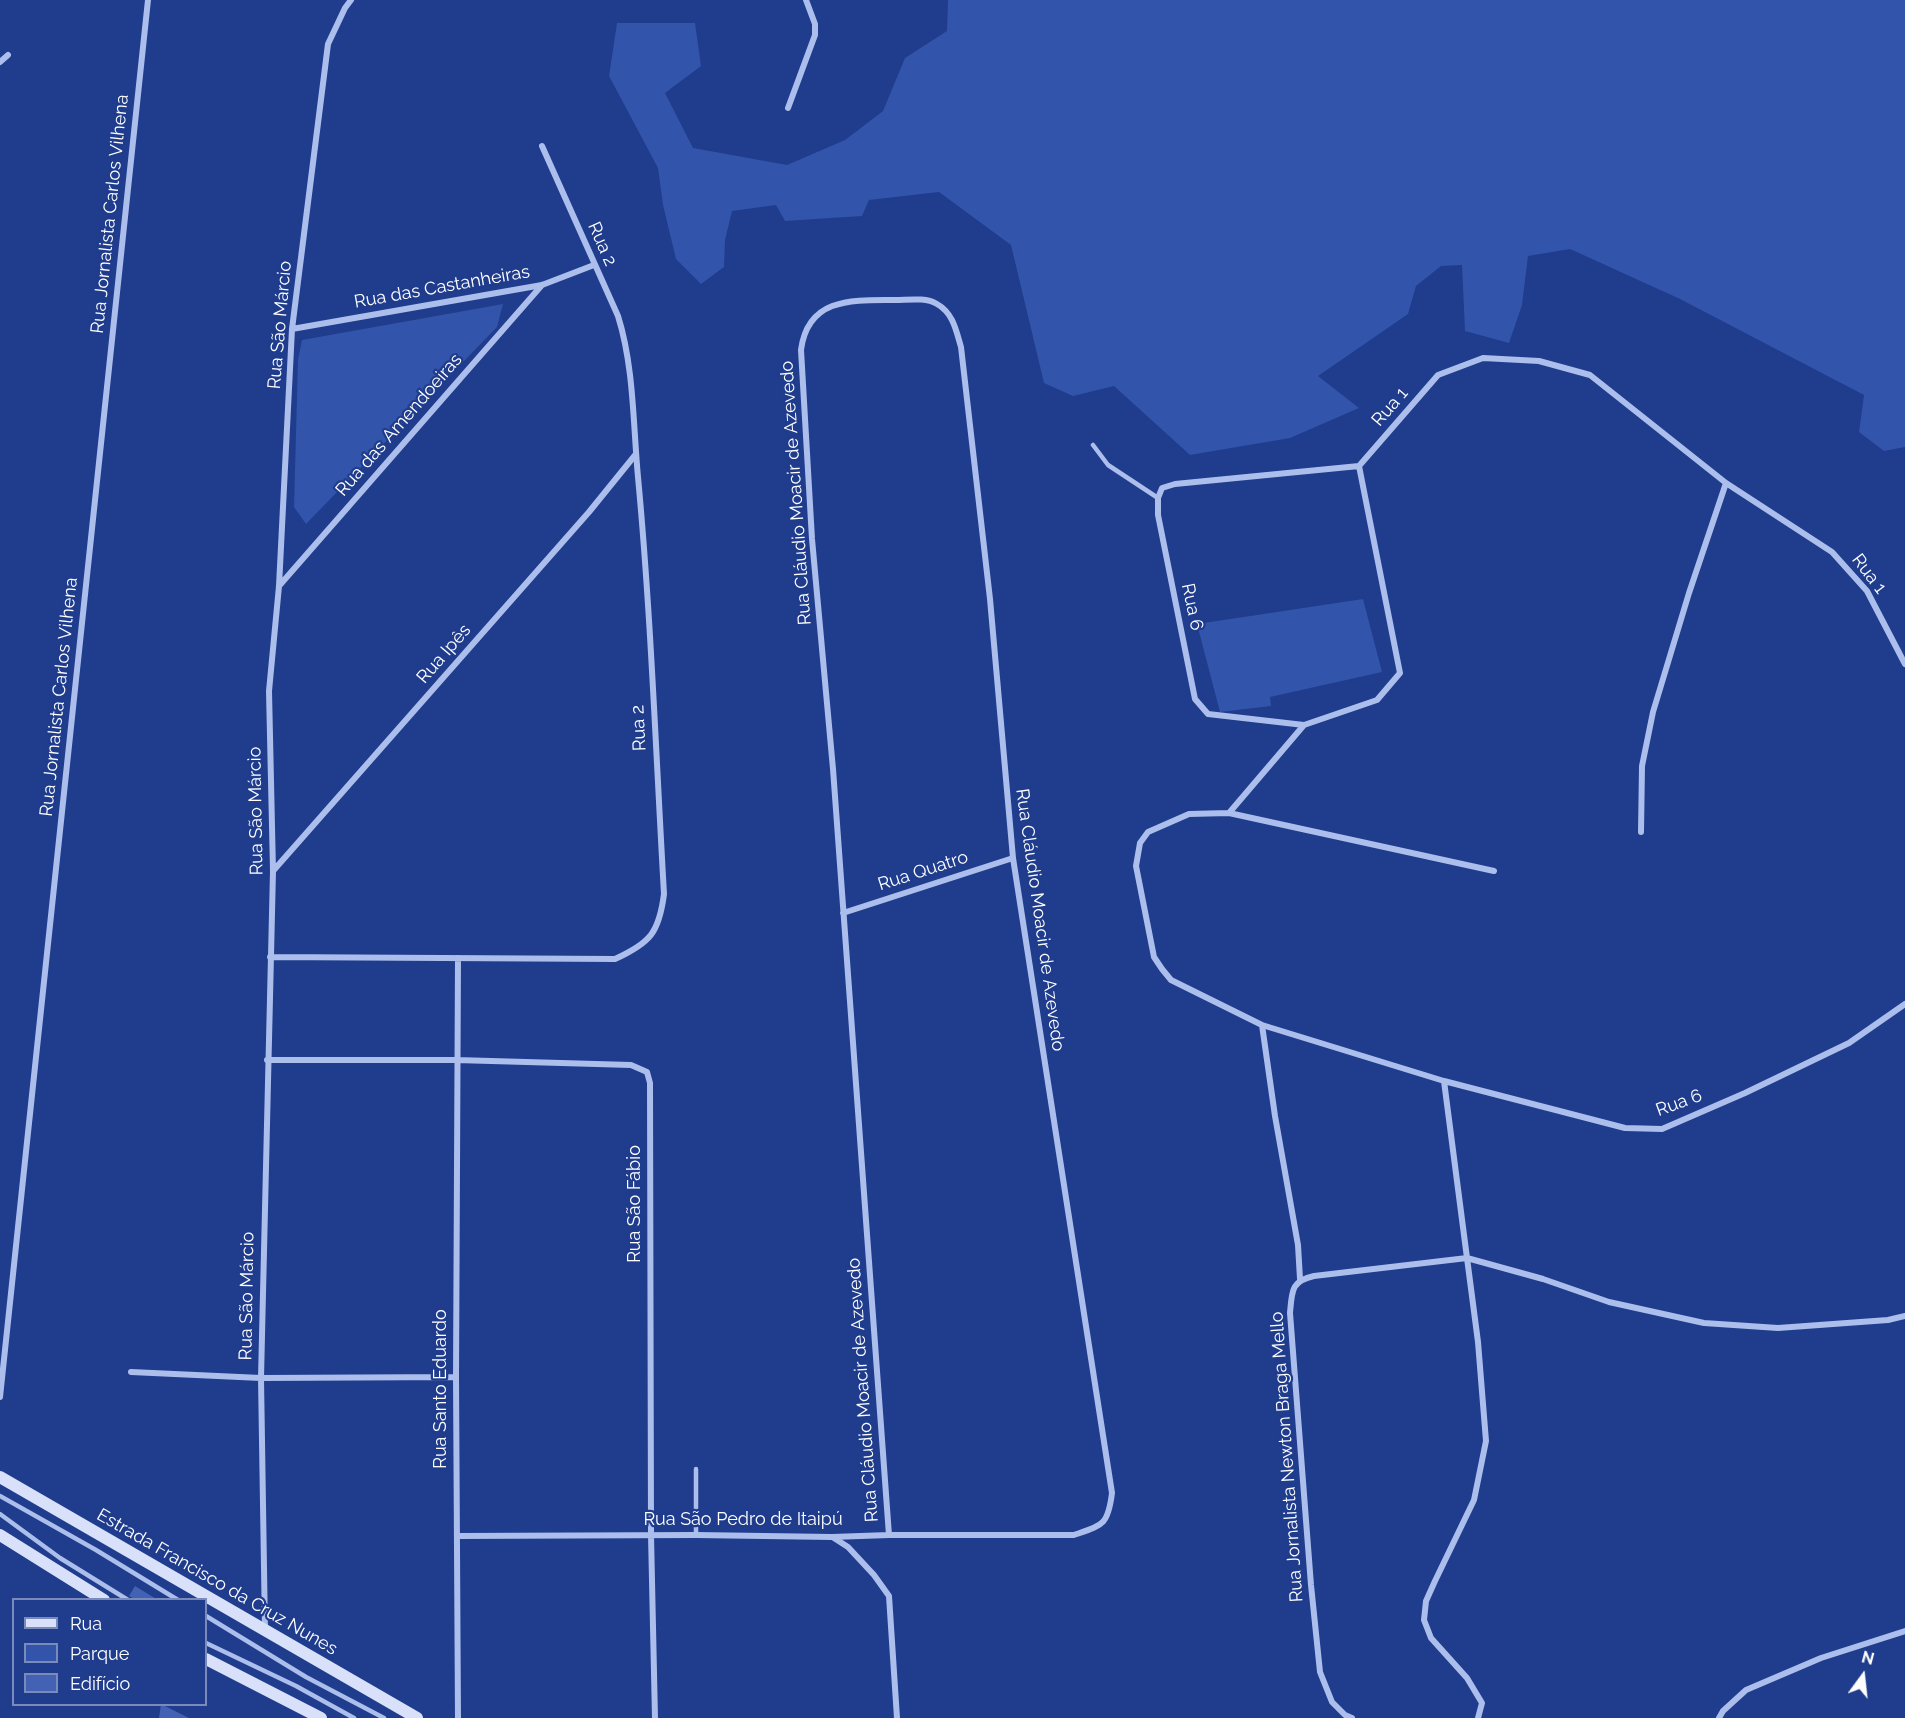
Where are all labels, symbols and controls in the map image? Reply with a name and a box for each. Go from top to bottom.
street label: Rua Jornalista Carlos Vilhena [87,93,133,335]
street label: Rua 2 [583,219,621,269]
street label: Rua São Márcio [264,260,296,390]
street label: Rua das Castanheiras [353,261,531,313]
street label: Rua das Amendoeiras [331,349,467,501]
street label: Rua Cláudio Moacir de Azevedo [776,360,816,626]
street label: Rua 1 [1367,383,1413,431]
street label: Rua 1 [1847,550,1891,598]
street label: Rua Jornalista Carlos Vilhena [36,576,82,818]
street label: Rua 6 [1176,581,1208,633]
street label: Rua Ipês [412,620,476,688]
street label: Rua 2 [627,704,651,752]
street label: Rua São Márcio [244,746,268,876]
street label: Rua Cláudio Moacir de Azevedo [1011,787,1069,1053]
street label: Rua Quatro [875,846,971,896]
street label: Rua 6 [1653,1085,1705,1121]
street label: Rua São Fábio [624,1145,646,1263]
street label: Rua São Márcio [235,1231,259,1361]
street label: Rua Cláudio Moacir de Azevedo [843,1257,883,1523]
street label: Rua Santo Eduardo [430,1309,452,1469]
street label: Rua Jornalista Newton Braga Mello [1266,1311,1308,1603]
street label: Estrada Francisco da Cruz Nunes [93,1504,341,1660]
street label: Rua São Pedro de Itaipú [643,1509,843,1531]
legend [12,1598,207,1706]
text: Rua [70,1613,102,1634]
text: Parque [70,1643,129,1664]
north arrow [1833,1646,1893,1706]
text: N [1859,1647,1876,1669]
text: Edifício [70,1673,130,1694]

